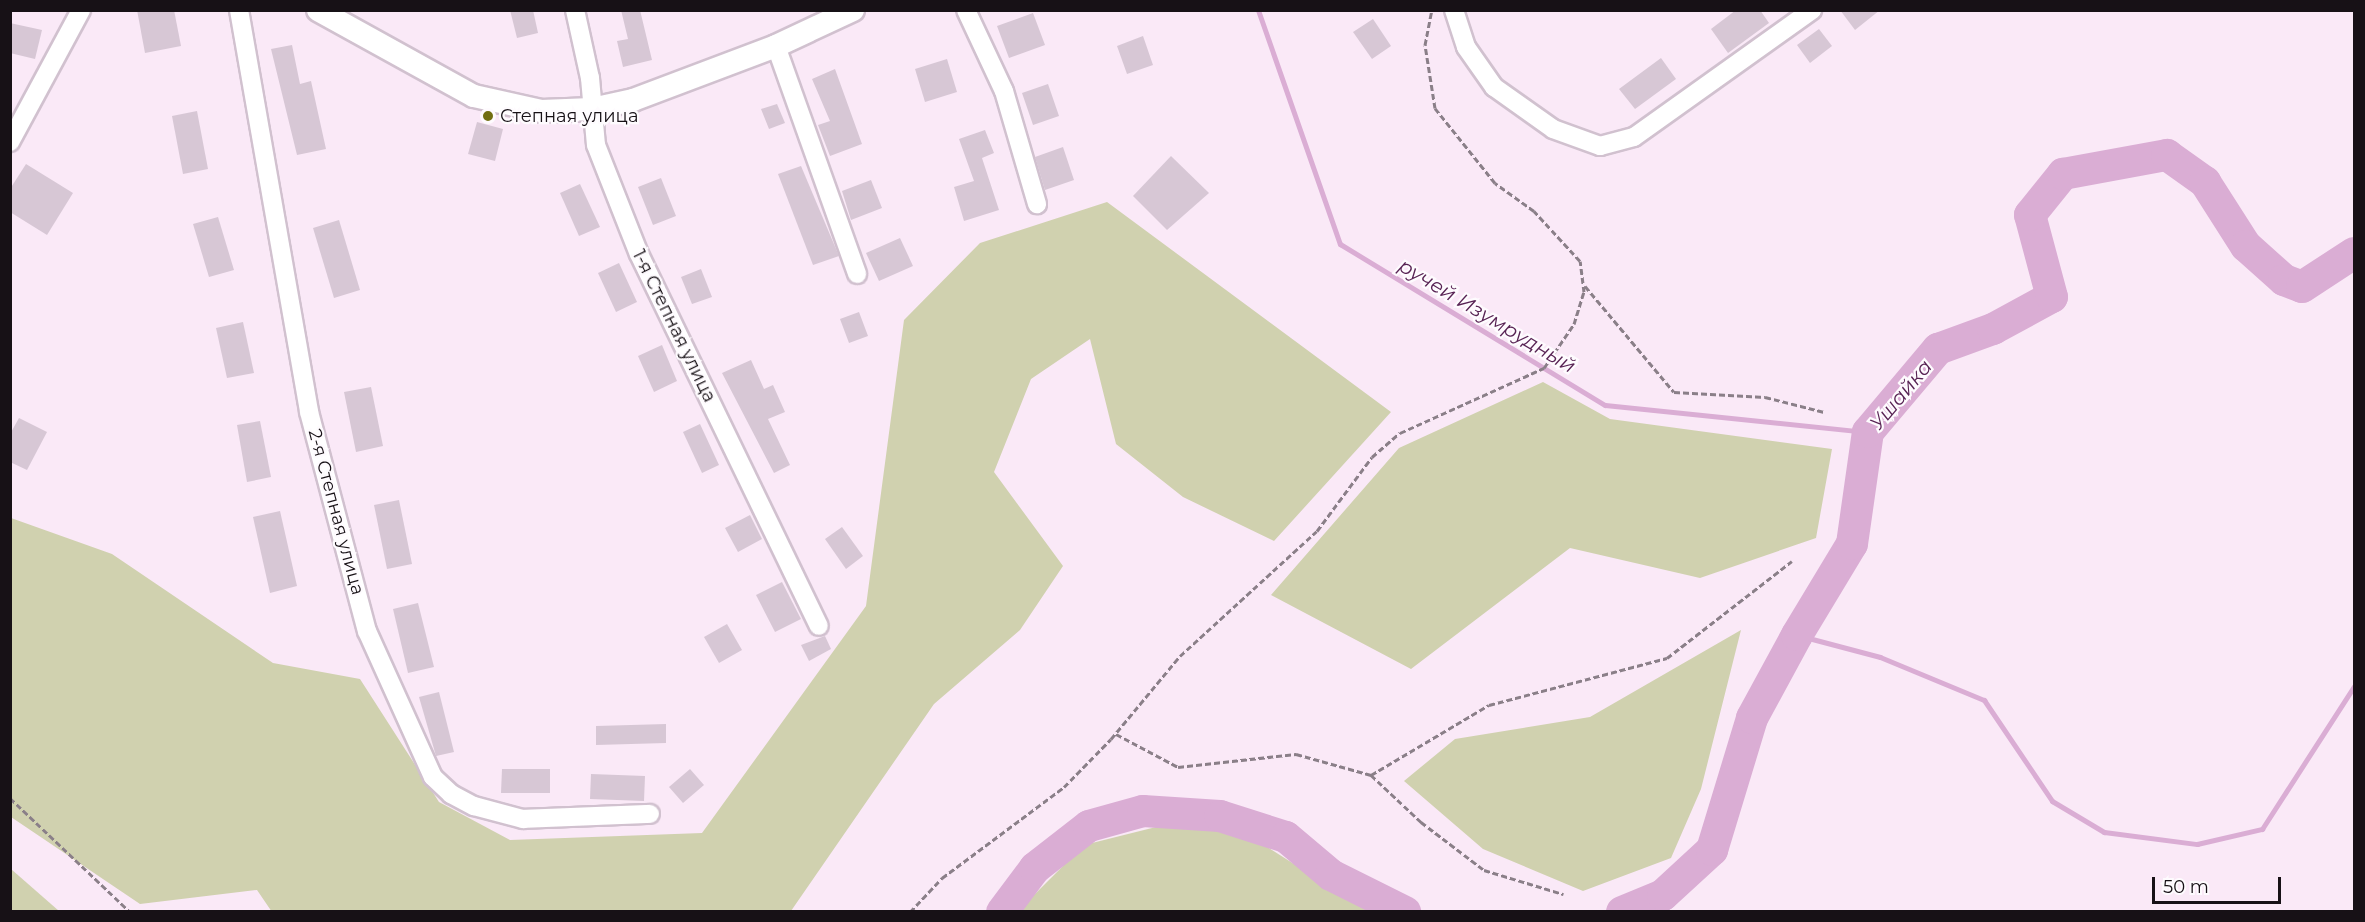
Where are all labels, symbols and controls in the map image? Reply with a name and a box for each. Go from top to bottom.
place label: Степная улица [500,105,638,127]
marker: Степная улица [481,109,495,123]
street label: 1-я Степная улица [628,246,720,406]
water label: ручей Изумрудный [1394,254,1580,378]
water label: Ушайка [1865,355,1937,435]
street label: 2-я Степная улица [303,427,369,597]
scale bar [2155,865,2284,903]
text: 50 m [2163,876,2209,898]

